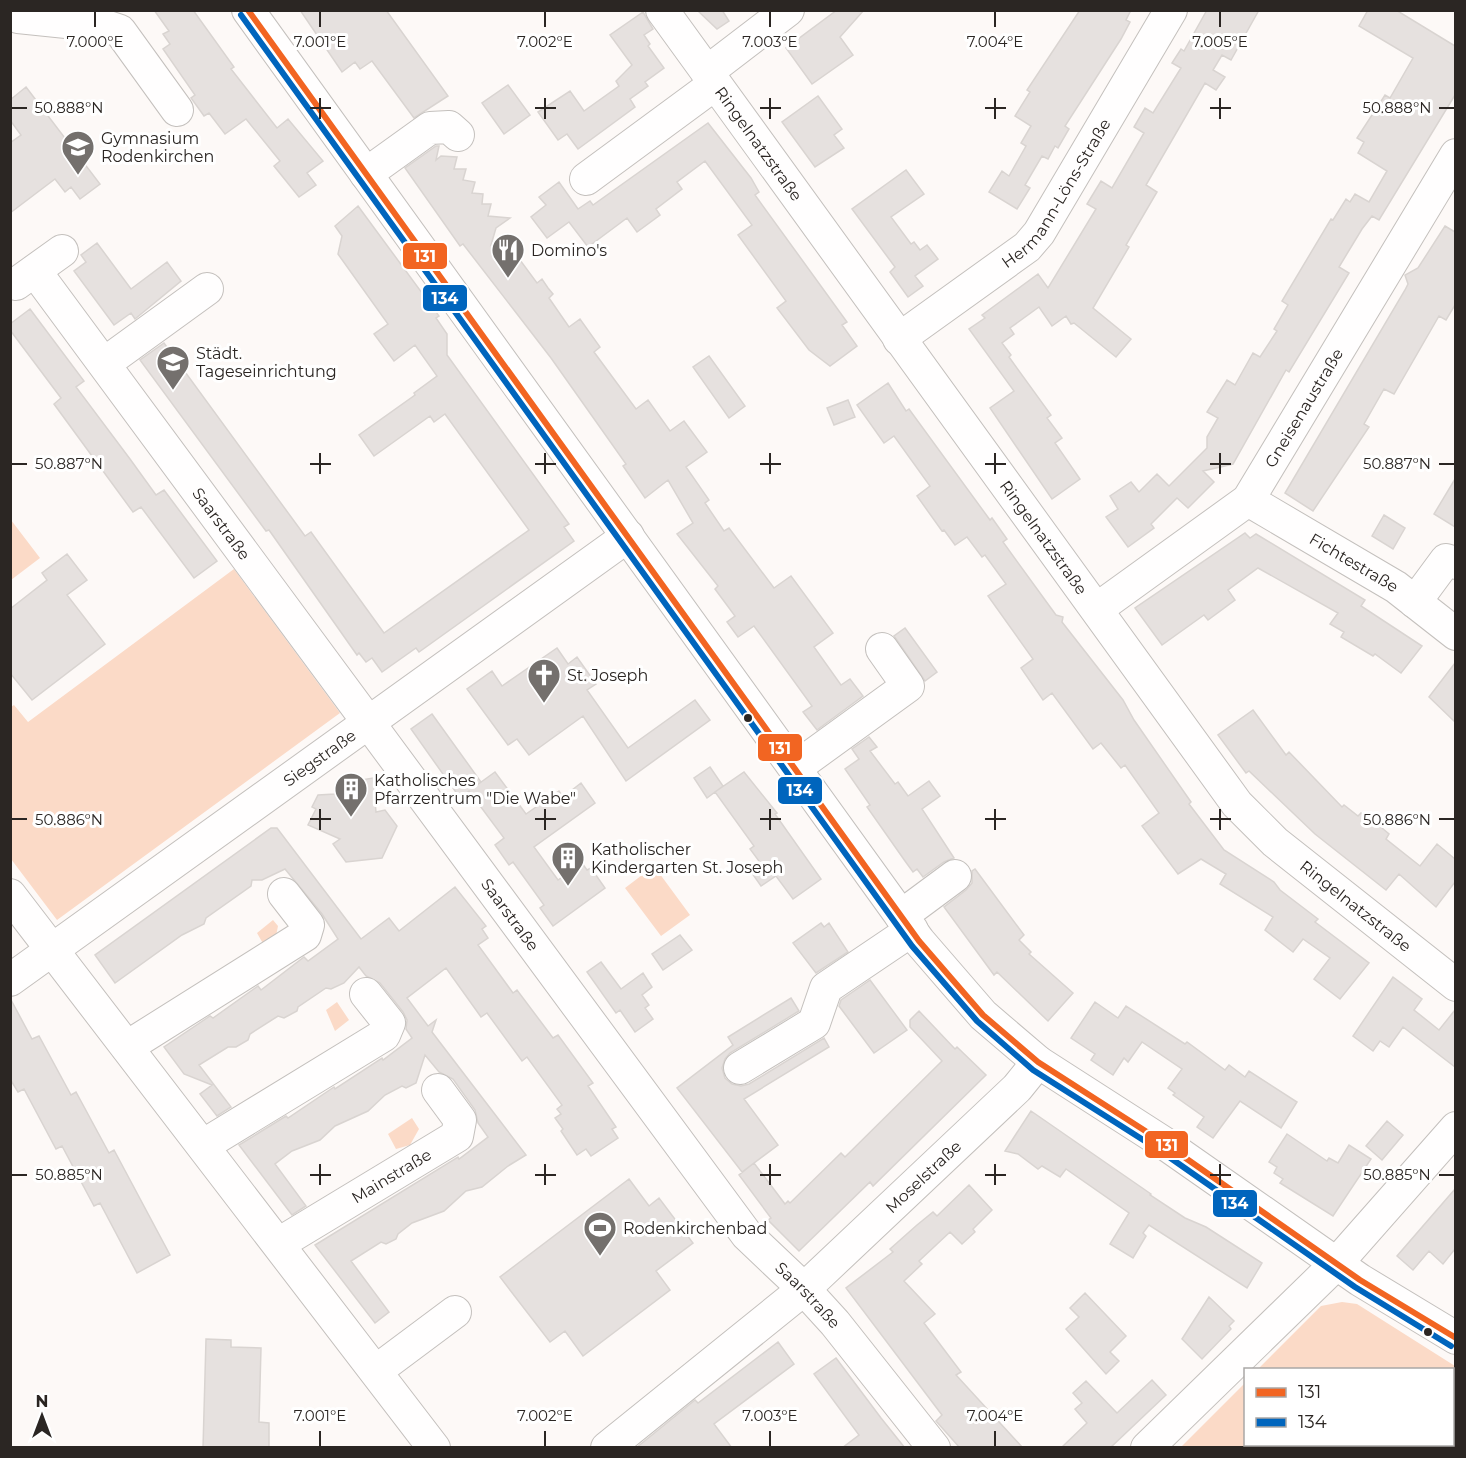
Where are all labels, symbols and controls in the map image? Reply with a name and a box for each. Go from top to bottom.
text: 7.000°E [66,32,124,51]
text: 7.001°E [294,32,346,51]
text: 7.002°E [517,32,573,51]
text: 7.003°E [742,32,798,51]
text: 7.004°E [967,32,1023,51]
text: 7.005°E [1192,32,1248,51]
street label: Ringelnatzstraße [711,83,806,205]
text: 50.888°N [35,98,103,117]
text: 50.888°N [1363,98,1431,117]
street label: Hermann-Löns-Straße [998,115,1115,272]
school or university icon: Gymnasium Rodenkirchen [60,129,96,176]
place label: Gymnasium Rodenkirchen [101,129,214,166]
restaurant icon: Domino's [490,232,526,279]
place label: Domino's [531,241,607,260]
line badge: 131 [402,242,448,270]
text: 131 [414,247,436,266]
line badge: 134 [422,284,468,312]
text: 134 [432,289,458,308]
school or university icon: Städt. Tageseinrichtung [155,344,191,391]
place label: Städt. Tageseinrichtung [196,344,337,381]
street label: Gneisenaustraße [1261,345,1347,471]
text: 50.887°N [35,454,103,473]
text: 50.887°N [1363,454,1431,473]
street label: Ringelnatzstraße [996,477,1091,598]
street label: Saarstraße [188,484,254,564]
street label: Fichtestraße [1306,529,1402,596]
church icon: St. Joseph [526,657,562,704]
place label: St. Joseph [567,666,648,685]
unlabelled marker [742,712,754,724]
street label: Siegstraße [280,726,360,791]
line badge: 131 [757,733,803,762]
text: 131 [769,739,791,758]
building icon: Katholisches Pfarrzentrum "Die Wabe" [333,771,369,818]
place label: Katholisches Pfarrzentrum "Die Wabe" [374,771,576,808]
line badge: 134 [777,776,823,805]
text: 134 [787,781,813,800]
text: 50.886°N [35,810,103,829]
text: 50.886°N [1363,810,1431,829]
building icon: Katholischer Kindergarten St. Joseph [550,840,586,887]
place label: Katholischer Kindergarten St. Joseph [591,840,783,877]
street label: Ringelnatzstraße [1296,856,1415,956]
street label: Saarstraße [477,875,543,955]
line badge: 131 [1144,1130,1189,1159]
text: 131 [1156,1136,1178,1155]
street label: Moselstraße [882,1137,965,1217]
street label: Mainstraße [348,1145,435,1208]
text: 50.885°N [35,1165,103,1184]
text: 50.885°N [1363,1165,1431,1184]
line badge: 134 [1212,1189,1258,1218]
text: 134 [1222,1194,1248,1213]
sports icon: Rodenkirchenbad [582,1210,618,1257]
place label: Rodenkirchenbad [623,1219,767,1238]
street label: Saarstraße [771,1258,844,1332]
unlabelled marker [1422,1326,1434,1338]
legend [1244,1368,1454,1446]
text: 131 [1298,1381,1321,1403]
north arrow [12,1386,72,1446]
text: N [36,1392,48,1411]
text: 7.001°E [294,1406,346,1425]
text: 7.002°E [517,1406,573,1425]
text: 7.003°E [742,1406,798,1425]
text: 7.004°E [967,1406,1023,1425]
text: 134 [1298,1411,1327,1433]

